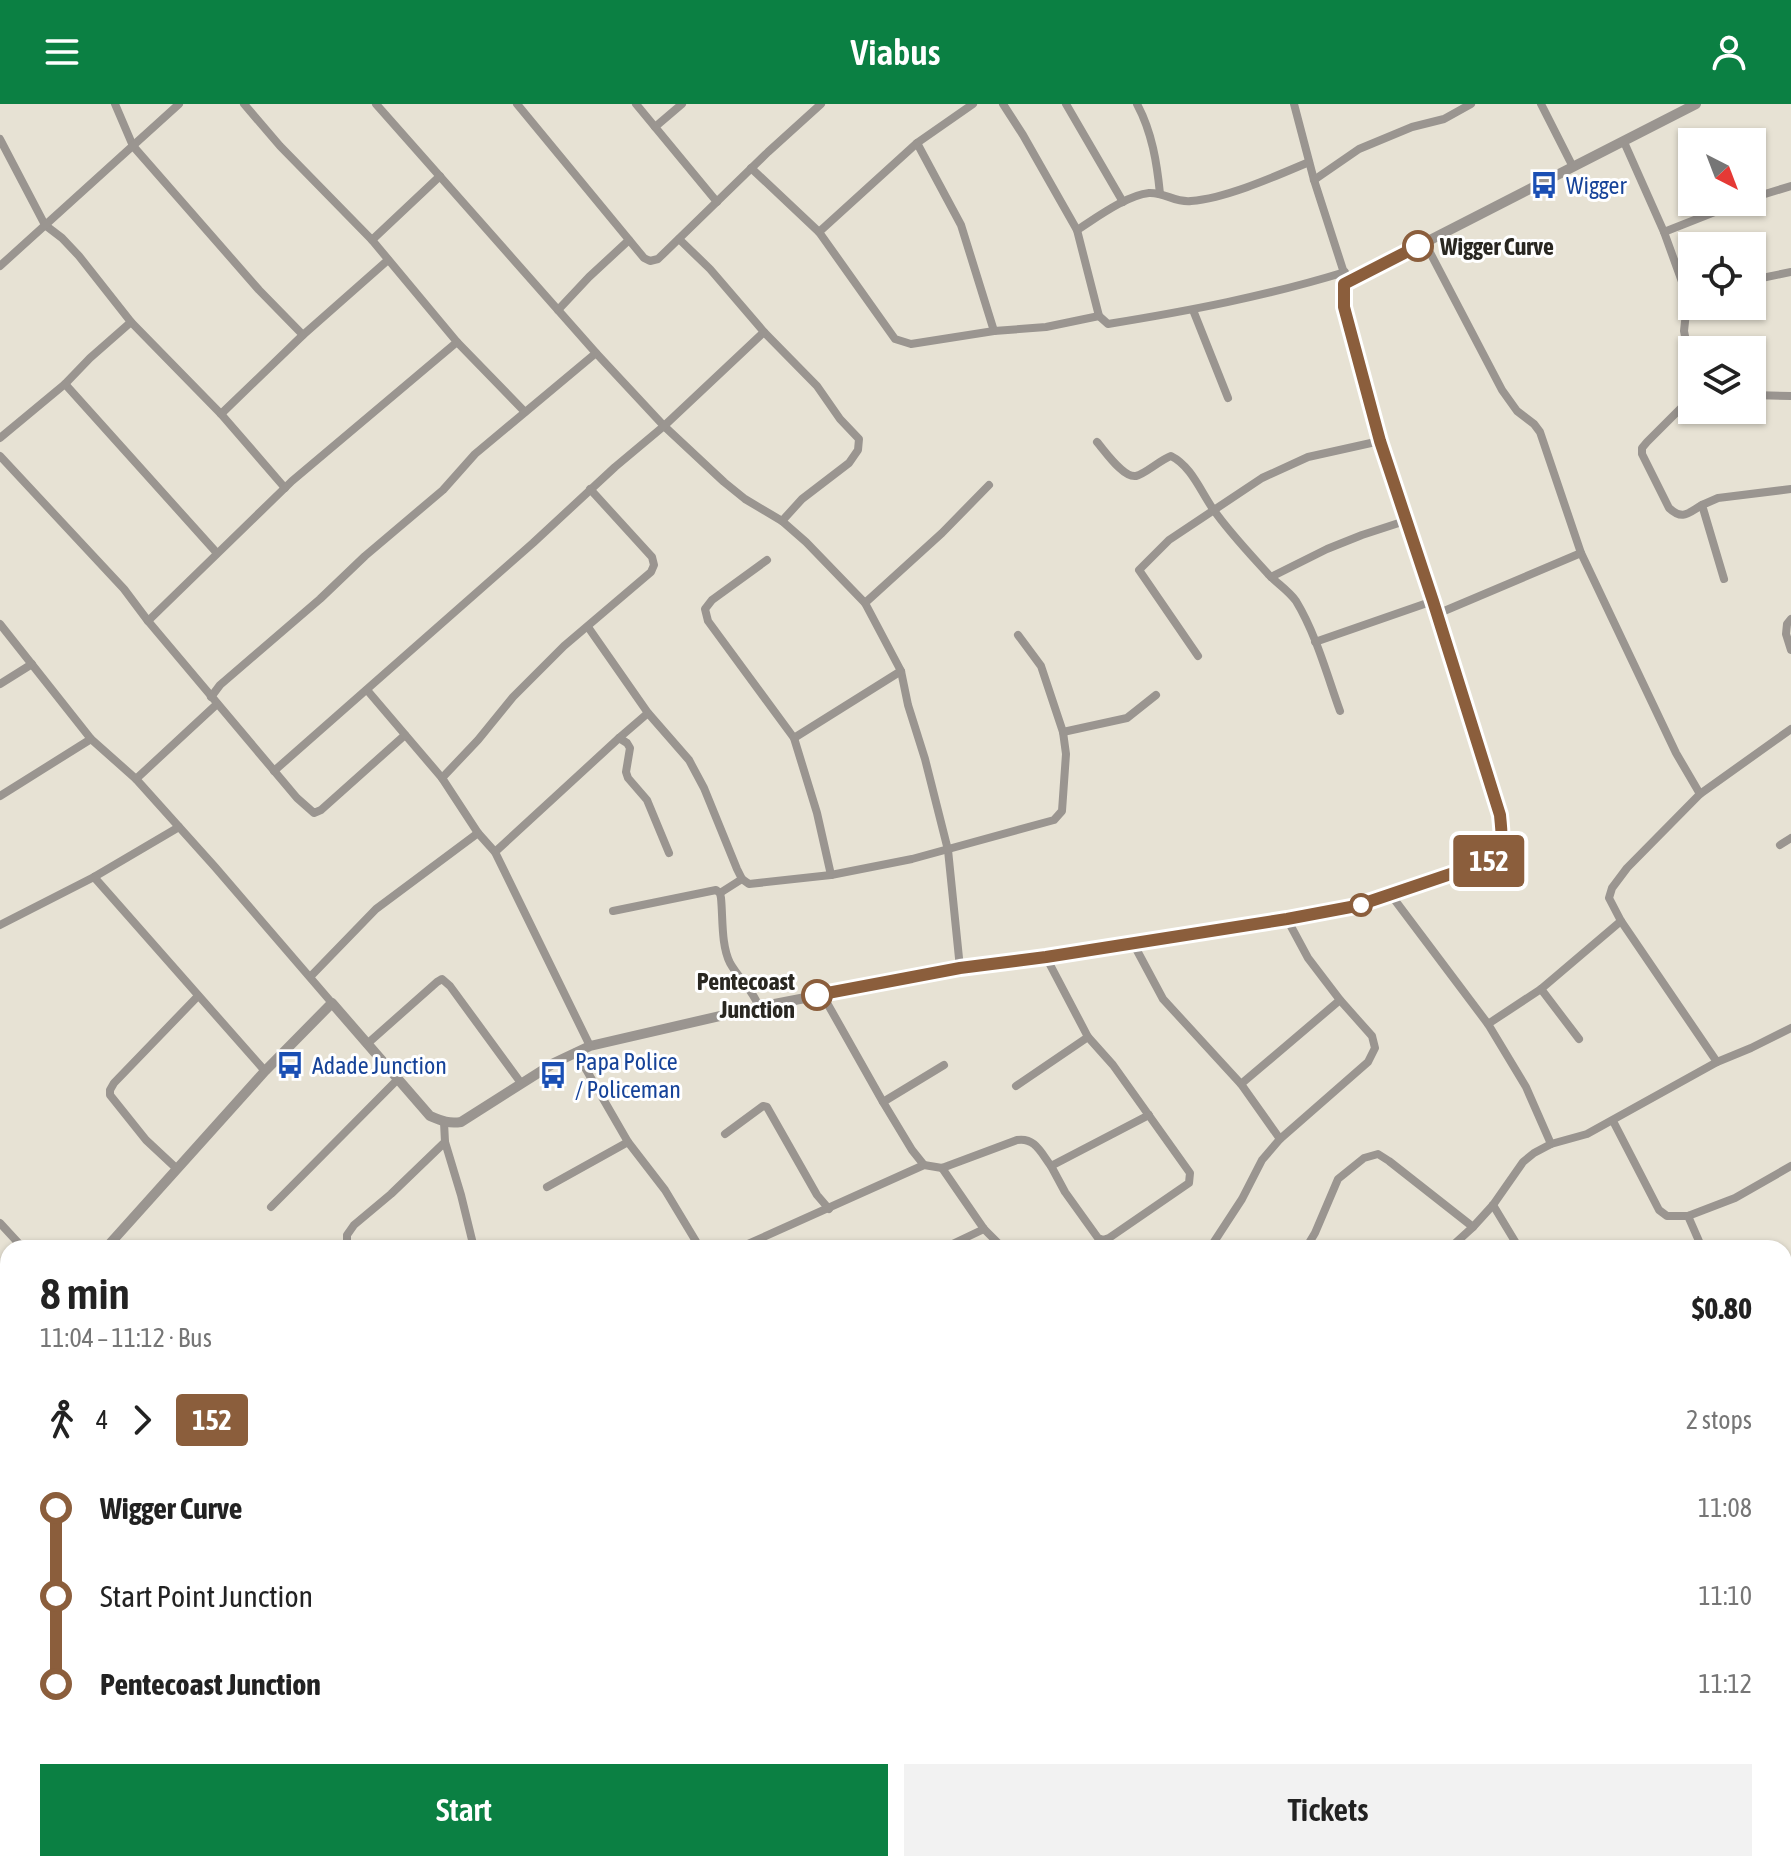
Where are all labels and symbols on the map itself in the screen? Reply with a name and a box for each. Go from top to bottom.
north arrow [1678,128,1766,216]
bus stop icon: Wigger [1529,170,1559,200]
place label: Wigger [1566,172,1627,199]
marker: Wigger Curve [1403,231,1433,261]
place label: Wigger Curve [1439,233,1554,260]
line badge: 152 [1443,835,1535,887]
unlabelled marker [1350,894,1372,916]
place label: Pentecoast Junction [697,968,795,1023]
marker: Pentecoast Junction [802,980,832,1010]
place label: Papa Police / Policeman [575,1048,681,1103]
bus stop icon: Adade Junction [275,1050,305,1080]
place label: Adade Junction [312,1052,447,1079]
bus stop icon: Papa Police / Policeman [538,1060,568,1090]

